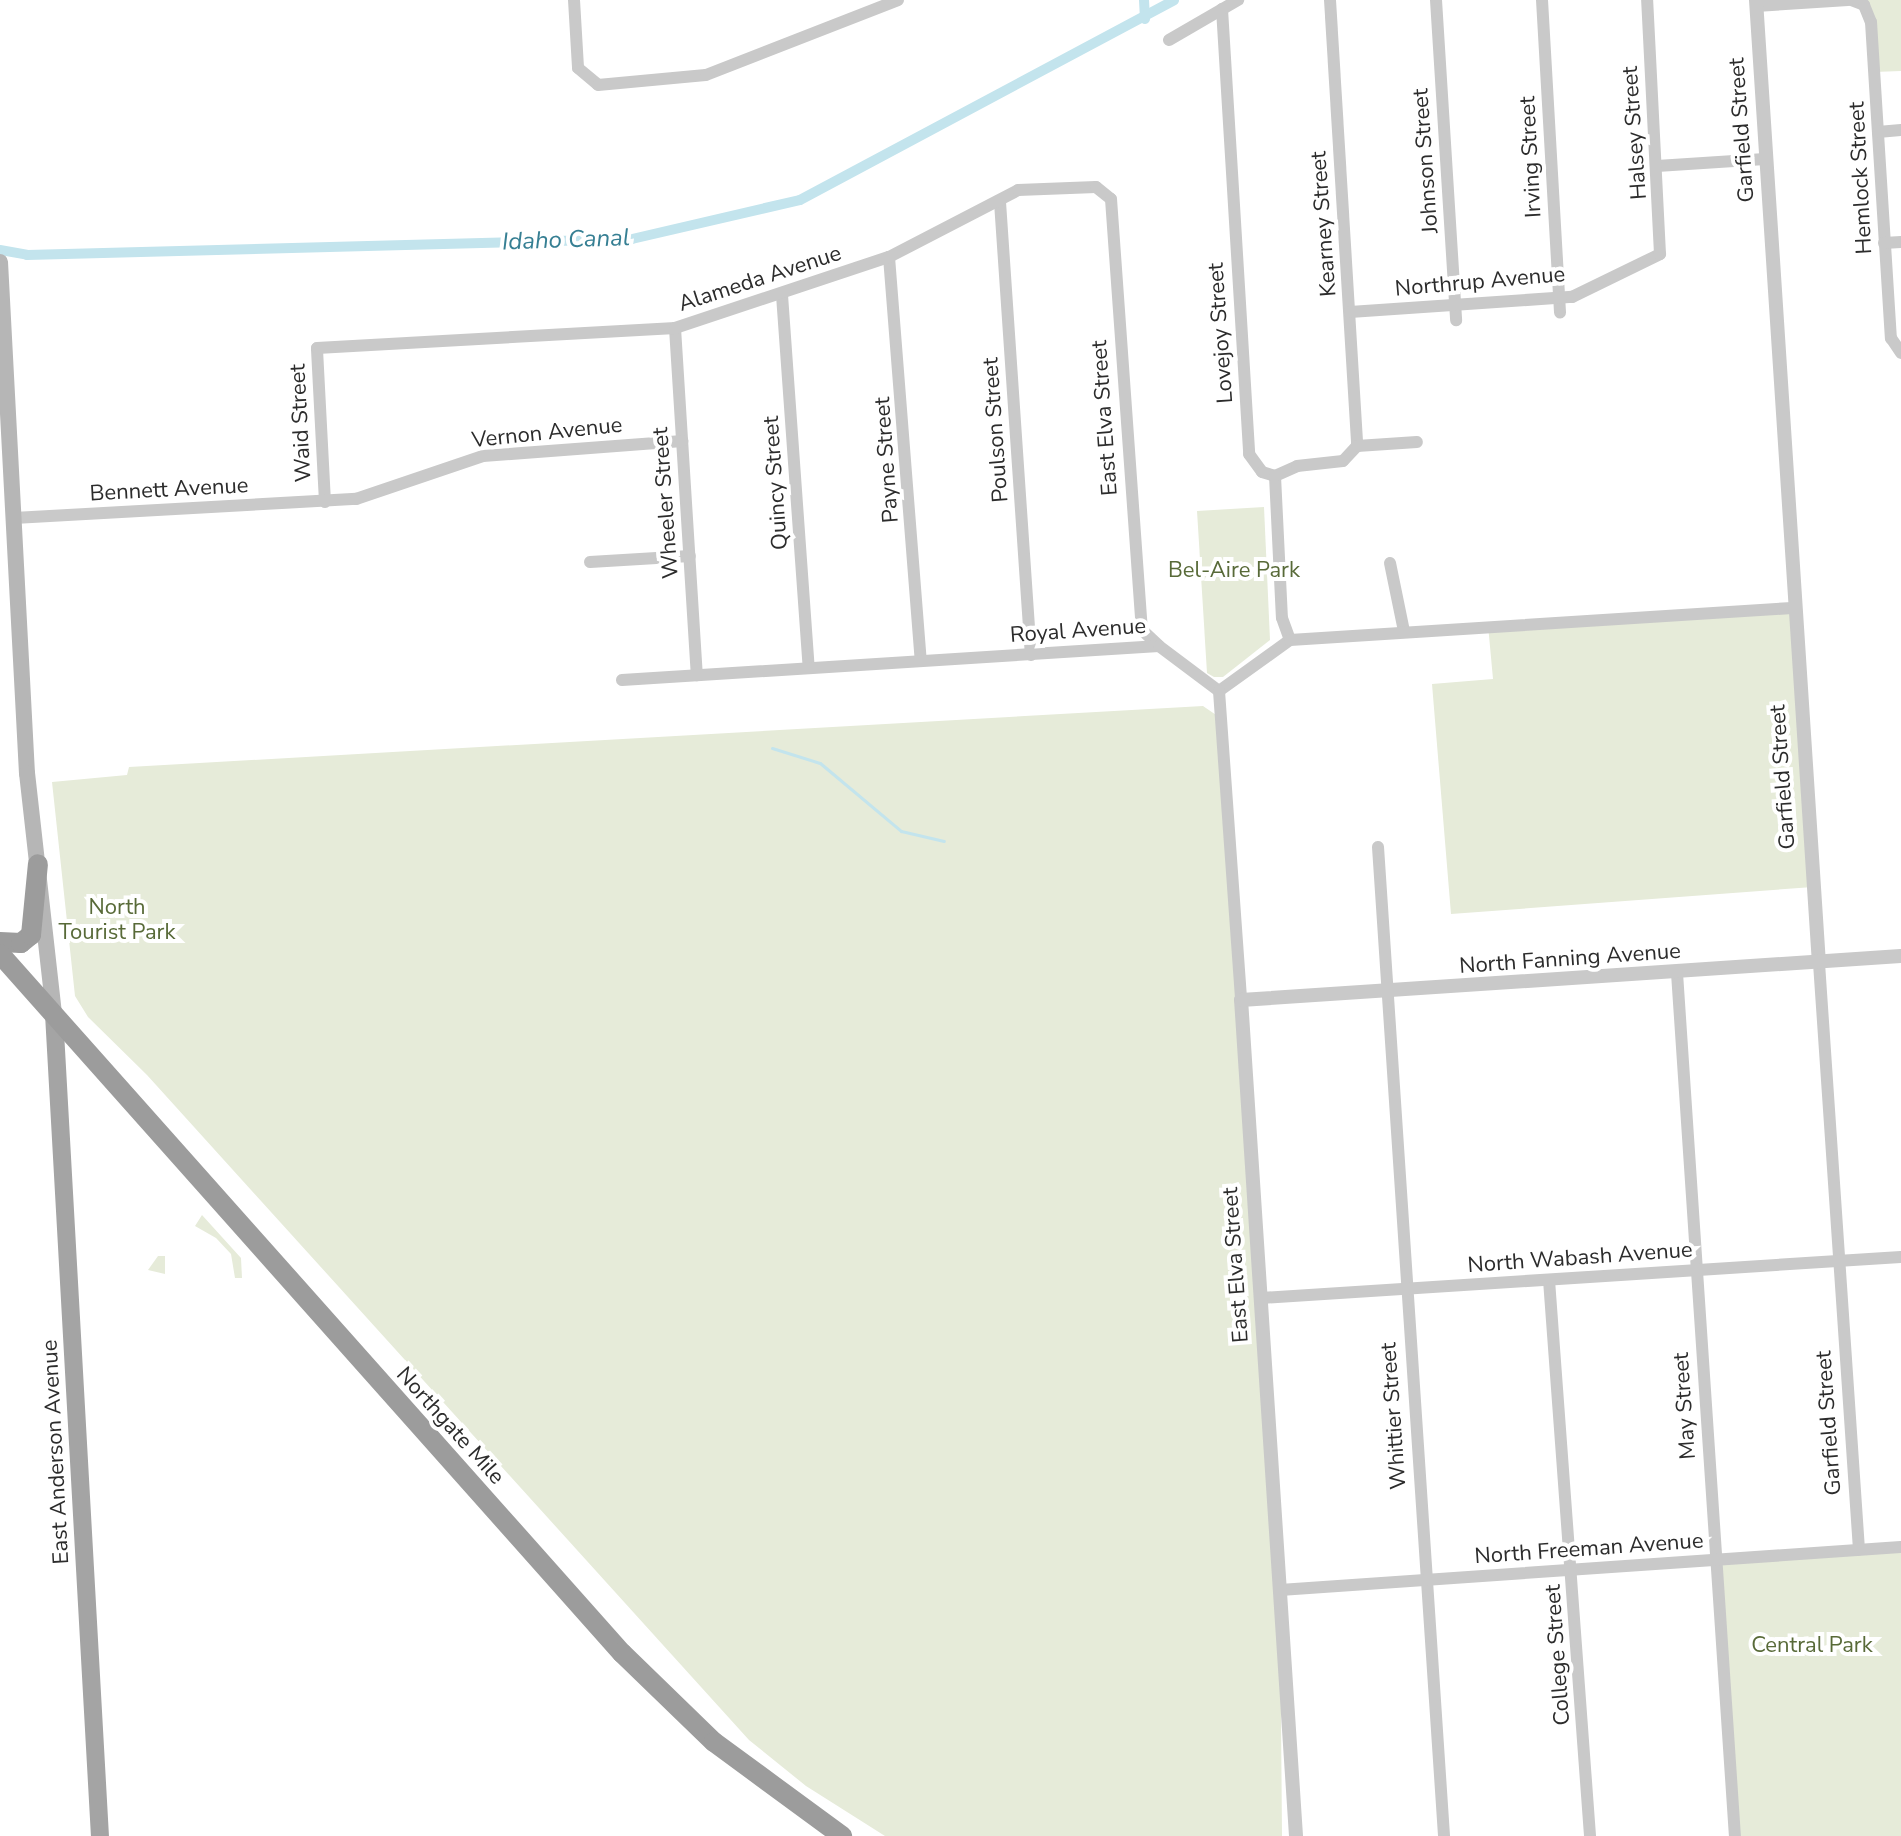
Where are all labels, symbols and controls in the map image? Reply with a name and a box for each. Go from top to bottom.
street label: Garfield Street [1724,57,1760,203]
street label: Halsey Street [1617,65,1653,201]
street label: Johnson Street [1408,88,1444,234]
street label: Irving Street [1515,96,1547,218]
street label: Hemlock Street [1844,101,1878,255]
street label: Kearney Street [1306,150,1342,298]
water label: Idaho Canal [502,223,630,257]
street label: Alameda Avenue [675,240,845,318]
street label: Northrup Avenue [1394,261,1566,303]
street label: Lovejoy Street [1203,262,1239,404]
street label: East Elva Street [1086,339,1124,497]
street label: Poulson Street [978,357,1014,503]
street label: Waid Street [285,363,317,483]
street label: Payne Street [869,396,905,524]
street label: Vernon Avenue [470,412,624,454]
street label: Quincy Street [758,415,794,551]
street label: Wheeler Street [648,426,684,580]
street label: Bennett Avenue [89,473,249,507]
park label: Bel-Aire Park [1168,558,1300,584]
street label: Royal Avenue [1009,613,1147,649]
street label: Garfield Street [1765,704,1801,850]
park label: North Tourist Park [59,894,175,946]
street label: North Fanning Avenue [1458,938,1682,980]
street label: East Elva Street [1217,1186,1255,1344]
street label: North Wabash Avenue [1467,1237,1693,1279]
street label: East Anderson Avenue [37,1339,75,1565]
street label: Whittier Street [1376,1342,1412,1490]
street label: Garfield Street [1811,1350,1847,1496]
street label: May Street [1668,1352,1702,1460]
street label: Northgate Mile [390,1362,510,1490]
street label: North Freeman Avenue [1474,1528,1704,1570]
street label: College Street [1540,1584,1576,1726]
park label: Central Park [1751,1633,1873,1659]

